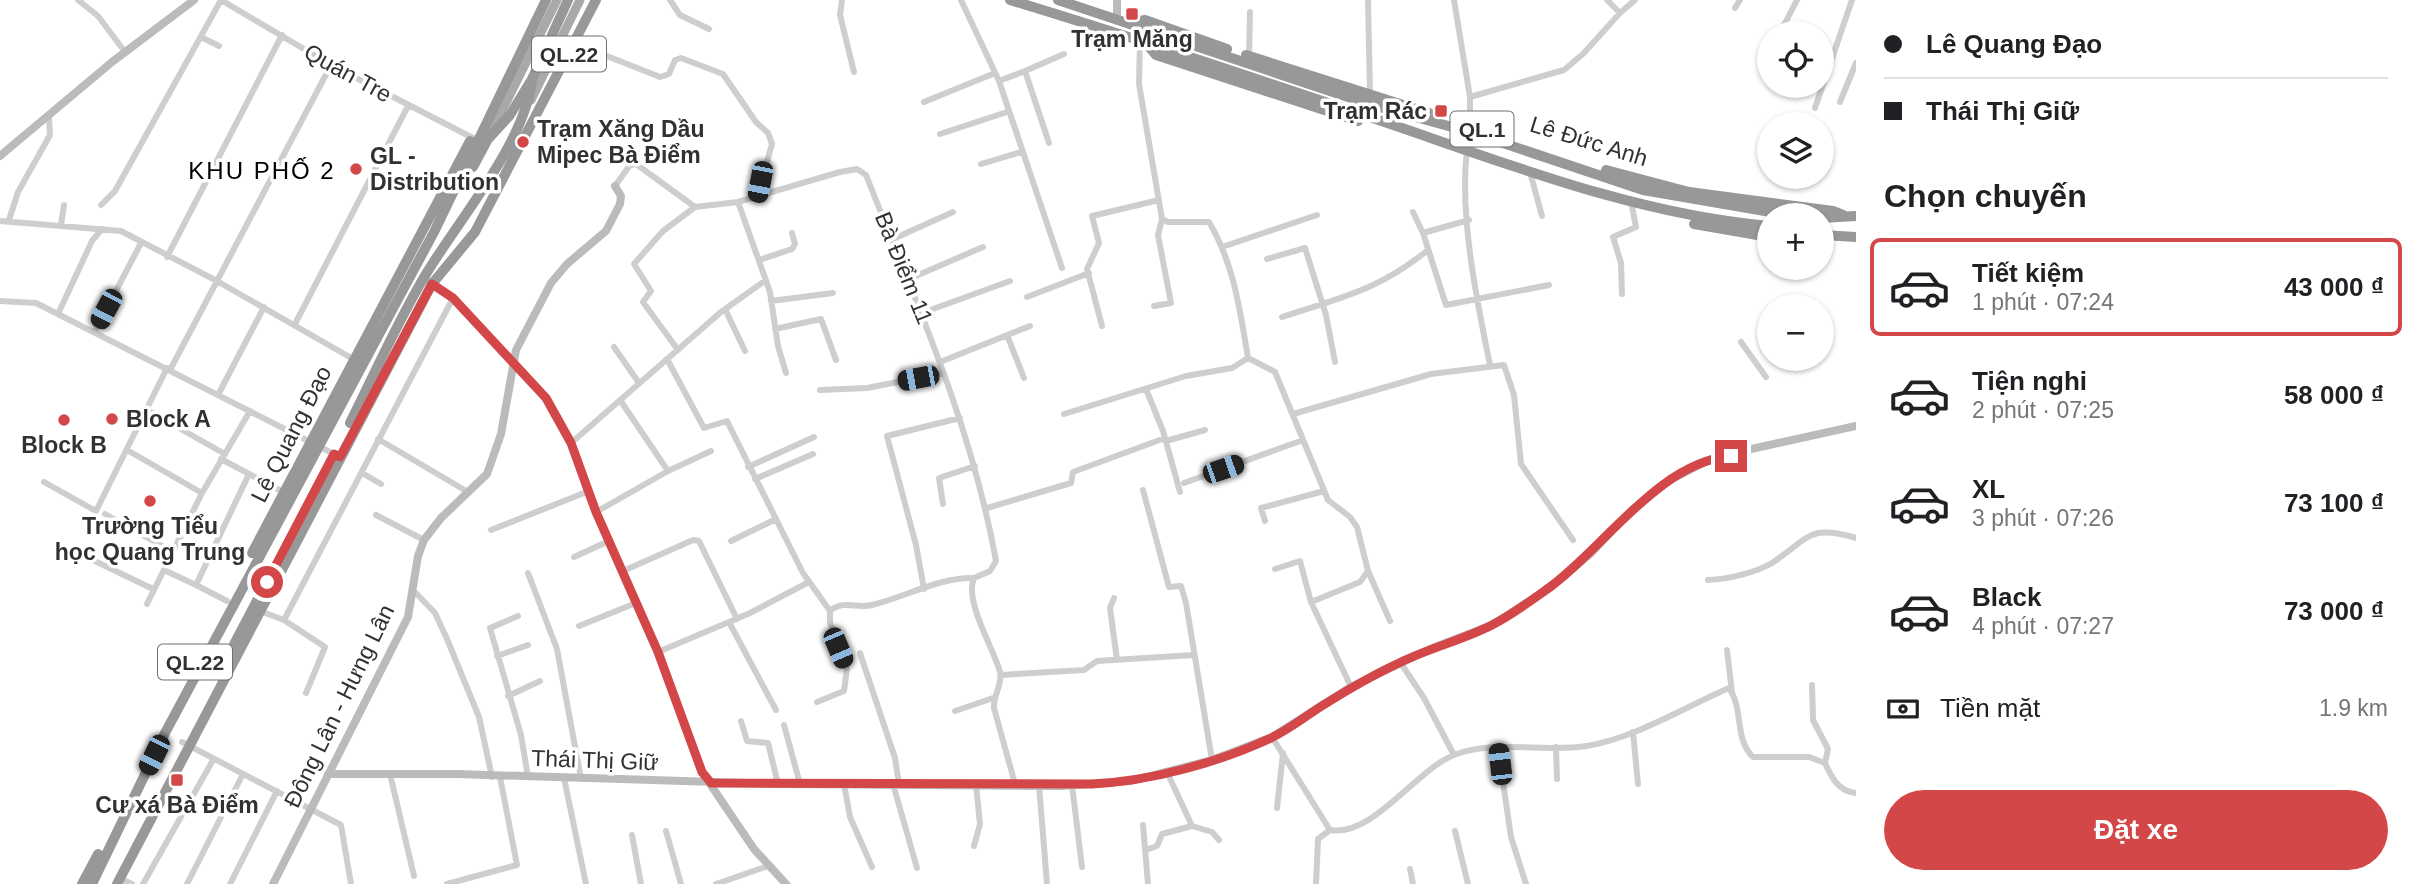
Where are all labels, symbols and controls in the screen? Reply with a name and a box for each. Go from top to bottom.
marker: Trạm Măng [1124,6,1140,22]
map controls [1757,21,1834,371]
button: locate [1757,21,1834,98]
place label: Trạm Măng [1071,26,1193,52]
text: Lê Quang Đạo [1926,29,2102,59]
road number: QL.22 [532,36,606,72]
street label: Quán Tre [300,38,396,108]
text: Thái Thị Giữ [1926,96,2079,126]
place label: Trạm Rác [1323,98,1427,124]
marker: Trạm Rác [1433,103,1449,119]
road number: QL.1 [1450,111,1514,146]
street label: Lê Đức Anh [1527,111,1651,171]
button: layers [1757,112,1834,189]
place label: Trạm Xăng Dầu Mipec Bà Điểm [537,116,704,168]
marker: Trạm Xăng Dầu Mipec Bà Điểm [515,134,531,150]
place label: GL - Distribution [370,143,499,195]
district label: KHU PHỐ 2 [188,157,336,184]
car [746,159,775,205]
marker: GL - Distribution [348,161,364,177]
text: Chọn chuyến [1884,178,2087,214]
button: + [1757,203,1834,280]
street label: Bà Điểm 11 [870,208,938,328]
icon: car [1888,256,1951,319]
text: Tiết kiệm [1972,258,2084,288]
text: 43 000 ₫ [2284,272,2384,302]
car [87,286,126,332]
text: 1 phút · 07:24 [1972,289,2114,315]
button: − [1757,294,1834,371]
street label: Lê Quang Đạo [245,361,337,507]
car [896,364,941,392]
icon: car [1888,364,1951,427]
text: Tiện nghi [1972,366,2087,396]
text: 58 000 ₫ [2284,380,2384,410]
text: 2 phút · 07:25 [1972,397,2114,423]
place label: Block A [126,406,211,432]
marker: Block A [104,411,120,427]
marker: Block B [56,412,72,428]
place label: Block B [21,432,107,458]
route end [1715,440,1747,472]
car [1200,452,1247,486]
icon: car [1888,472,1951,535]
text: XL [1972,474,2005,504]
text: 73 100 ₫ [2284,488,2384,518]
marker: Trường Tiểu học Quang Trung [142,493,158,509]
text: 3 phút · 07:26 [1972,505,2114,531]
place label: Trường Tiểu học Quang Trung [55,513,245,565]
route start [251,566,283,598]
icon: car [1888,580,1951,643]
text: Black [1972,582,2041,612]
text: 73 000 ₫ [2284,596,2384,626]
street label: Đông Lân - Hưng Lân [279,600,399,812]
text: 4 phút · 07:27 [1972,613,2114,639]
car [821,625,856,671]
road number: QL.22 [158,644,232,680]
icon: cash [1884,690,1922,728]
text: Tiền mặt [1940,693,2040,723]
text: 1.9 km [2319,695,2388,721]
car [136,732,173,778]
car [1488,742,1513,786]
street label: Thái Thị Giữ [531,745,659,775]
marker: Cư xá Bà Điểm [169,772,185,788]
button: Đặt xe [1884,790,2388,870]
place label: Cư xá Bà Điểm [95,792,259,818]

